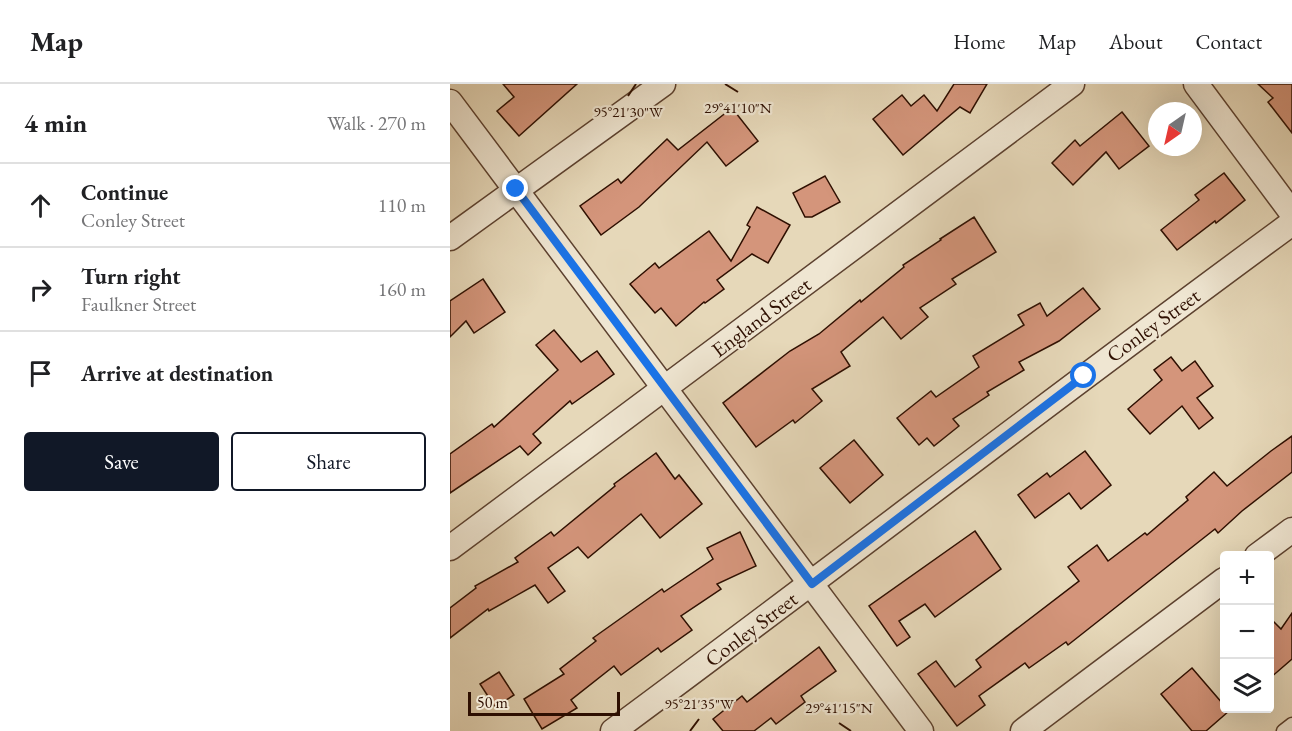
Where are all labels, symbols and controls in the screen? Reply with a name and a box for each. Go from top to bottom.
text: Map [30,23,83,59]
text: Home [953,28,1005,55]
text: Map [1038,28,1076,55]
text: About [1109,28,1162,55]
text: Contact [1195,28,1262,55]
text: 29°41'10"N [704,98,772,117]
text: 95°21'30"W [593,102,663,121]
north arrow [1148,102,1202,156]
text: 4 min [24,106,87,140]
text: Walk · 270 m [327,110,426,136]
route end [502,175,528,201]
text: Continue [81,178,168,207]
icon: ahead [24,189,57,222]
text: 110 m [378,192,426,218]
text: Conley Street [81,207,185,233]
text: Turn right [81,262,180,291]
street label: England Street [706,271,816,363]
icon: right [24,273,57,306]
text: 160 m [378,276,426,302]
street label: Conley Street [1101,282,1205,368]
text: Faulkner Street [81,291,196,317]
icon: arrive [24,357,57,390]
text: Arrive at destination [81,359,273,388]
route start [1070,362,1096,388]
button: Save [24,432,219,491]
button: Share [231,432,426,491]
map controls [1220,551,1274,713]
button: + [1220,551,1274,605]
street label: Conley Street [699,585,803,673]
button: − [1220,605,1274,659]
button: layers [1220,659,1274,713]
scale bar [468,689,620,716]
text: 50 m [477,692,508,713]
text: 95°21'35"W [664,694,734,713]
text: 29°41'15"N [805,698,873,717]

